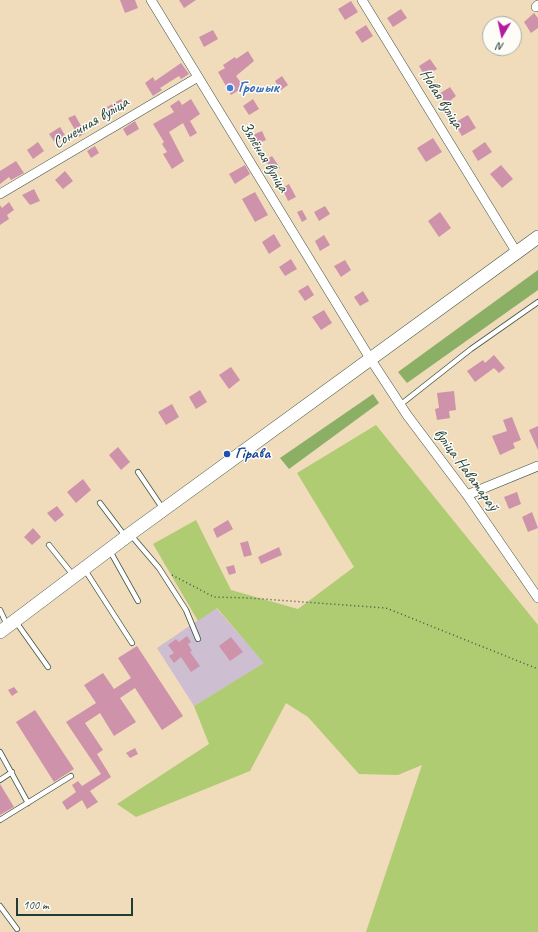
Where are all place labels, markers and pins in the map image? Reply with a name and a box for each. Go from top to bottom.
place label: Грошык [238,78,279,98]
marker: Грошык [225,83,235,93]
place label: Гірава [235,444,270,464]
marker: Гірава [222,449,232,459]

